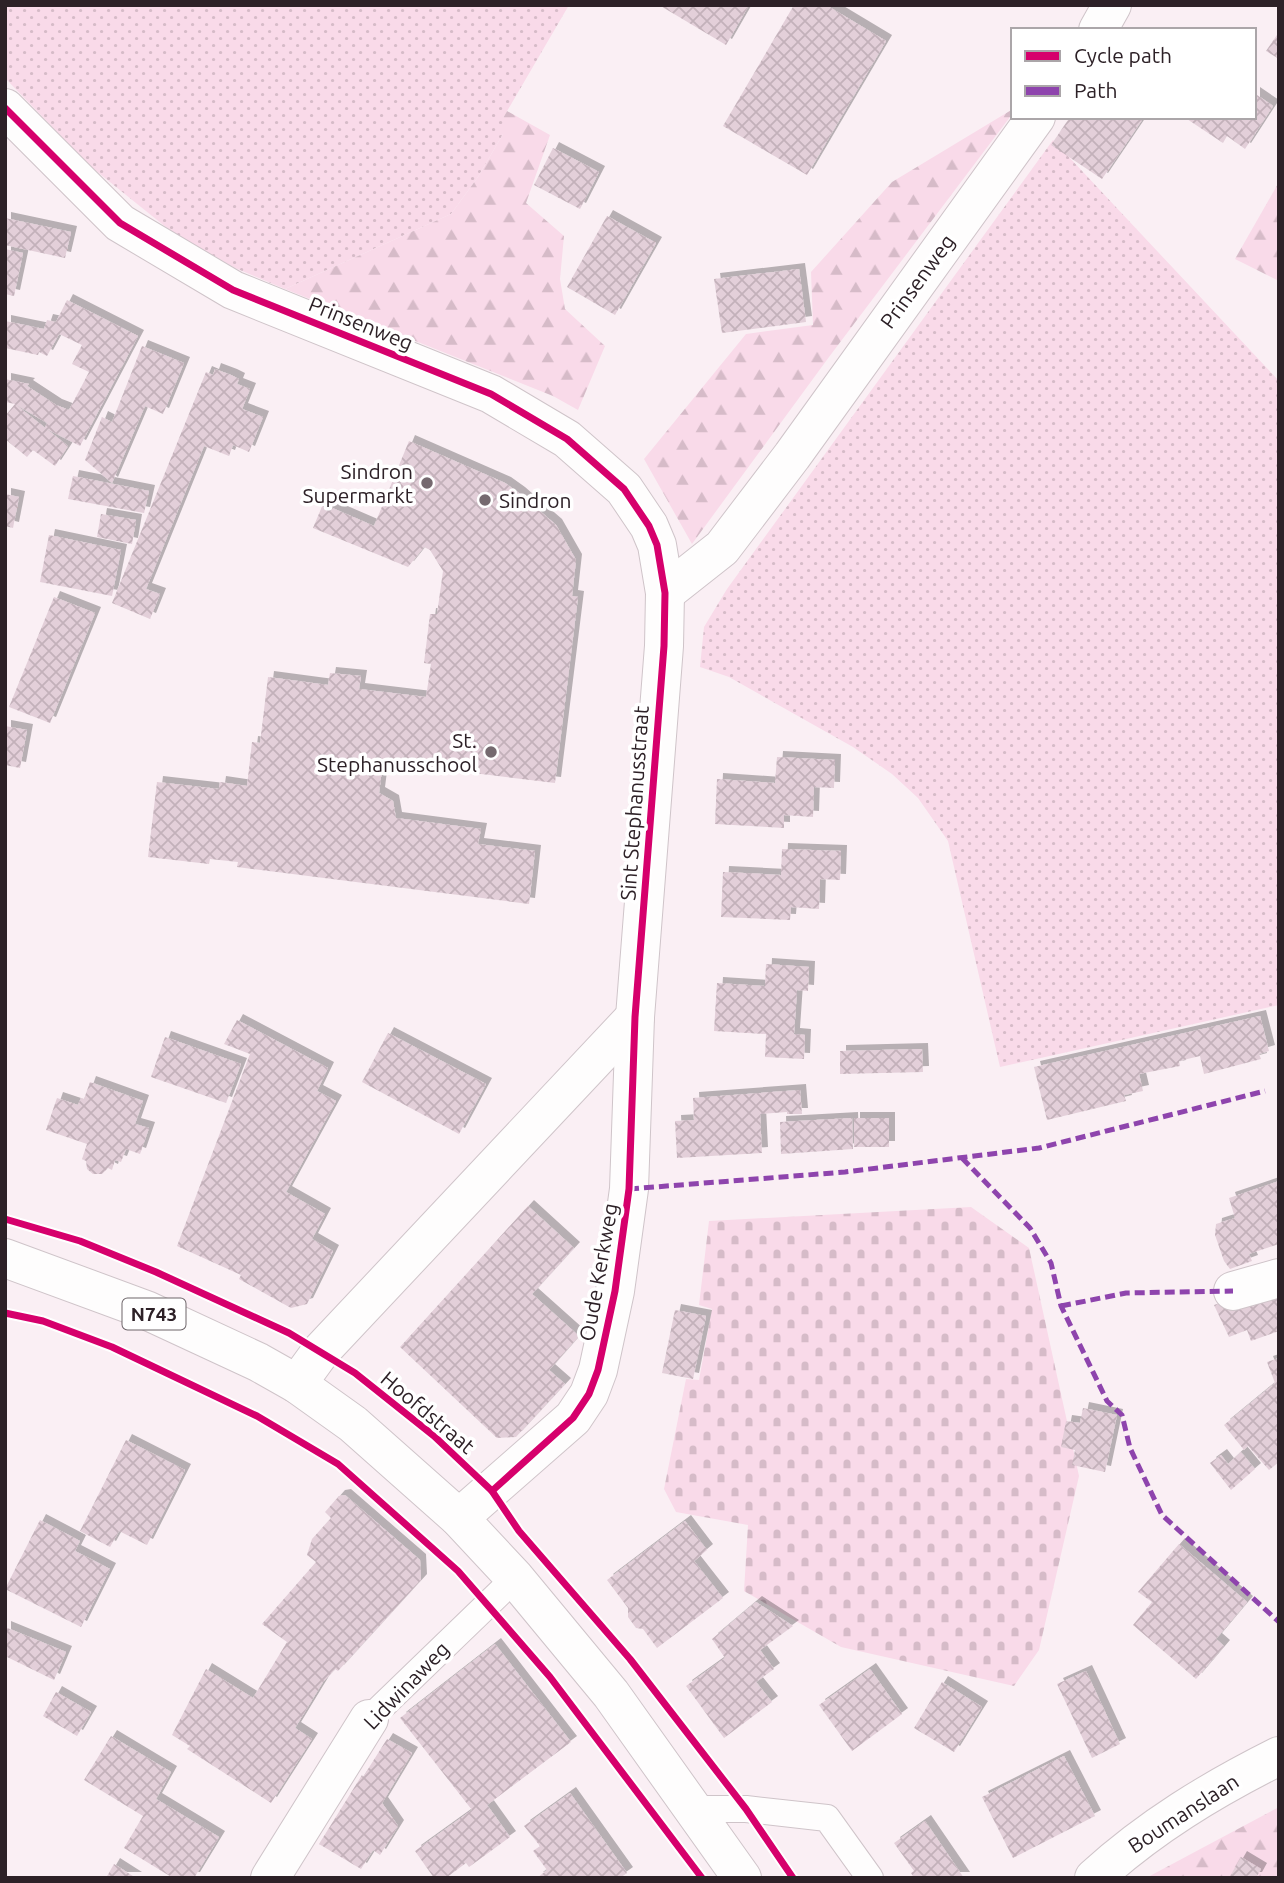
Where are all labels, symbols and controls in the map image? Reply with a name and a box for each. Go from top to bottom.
legend [1011,28,1256,119]
text: Cycle path [1074,43,1172,67]
text: Path [1074,78,1117,102]
street label: Prinsenweg [875,229,959,333]
street label: Prinsenweg [305,291,417,355]
place label: Sindron Supermarkt [302,459,413,507]
marker: Sindron Supermarkt [419,475,435,491]
place label: Sindron [499,488,572,512]
marker: Sindron [477,492,493,508]
street label: Sint Stephanusstraat [615,705,653,901]
place label: St. Stephanusschool [317,728,477,776]
marker: St. Stephanusschool [483,744,499,760]
street label: Oude Kerkweg [574,1201,622,1343]
road number: N743 [122,1298,186,1330]
street label: Hoofdstraat [376,1366,480,1458]
street label: Lidwinaweg [358,1636,454,1734]
street label: Boumanslaan [1123,1768,1243,1858]

